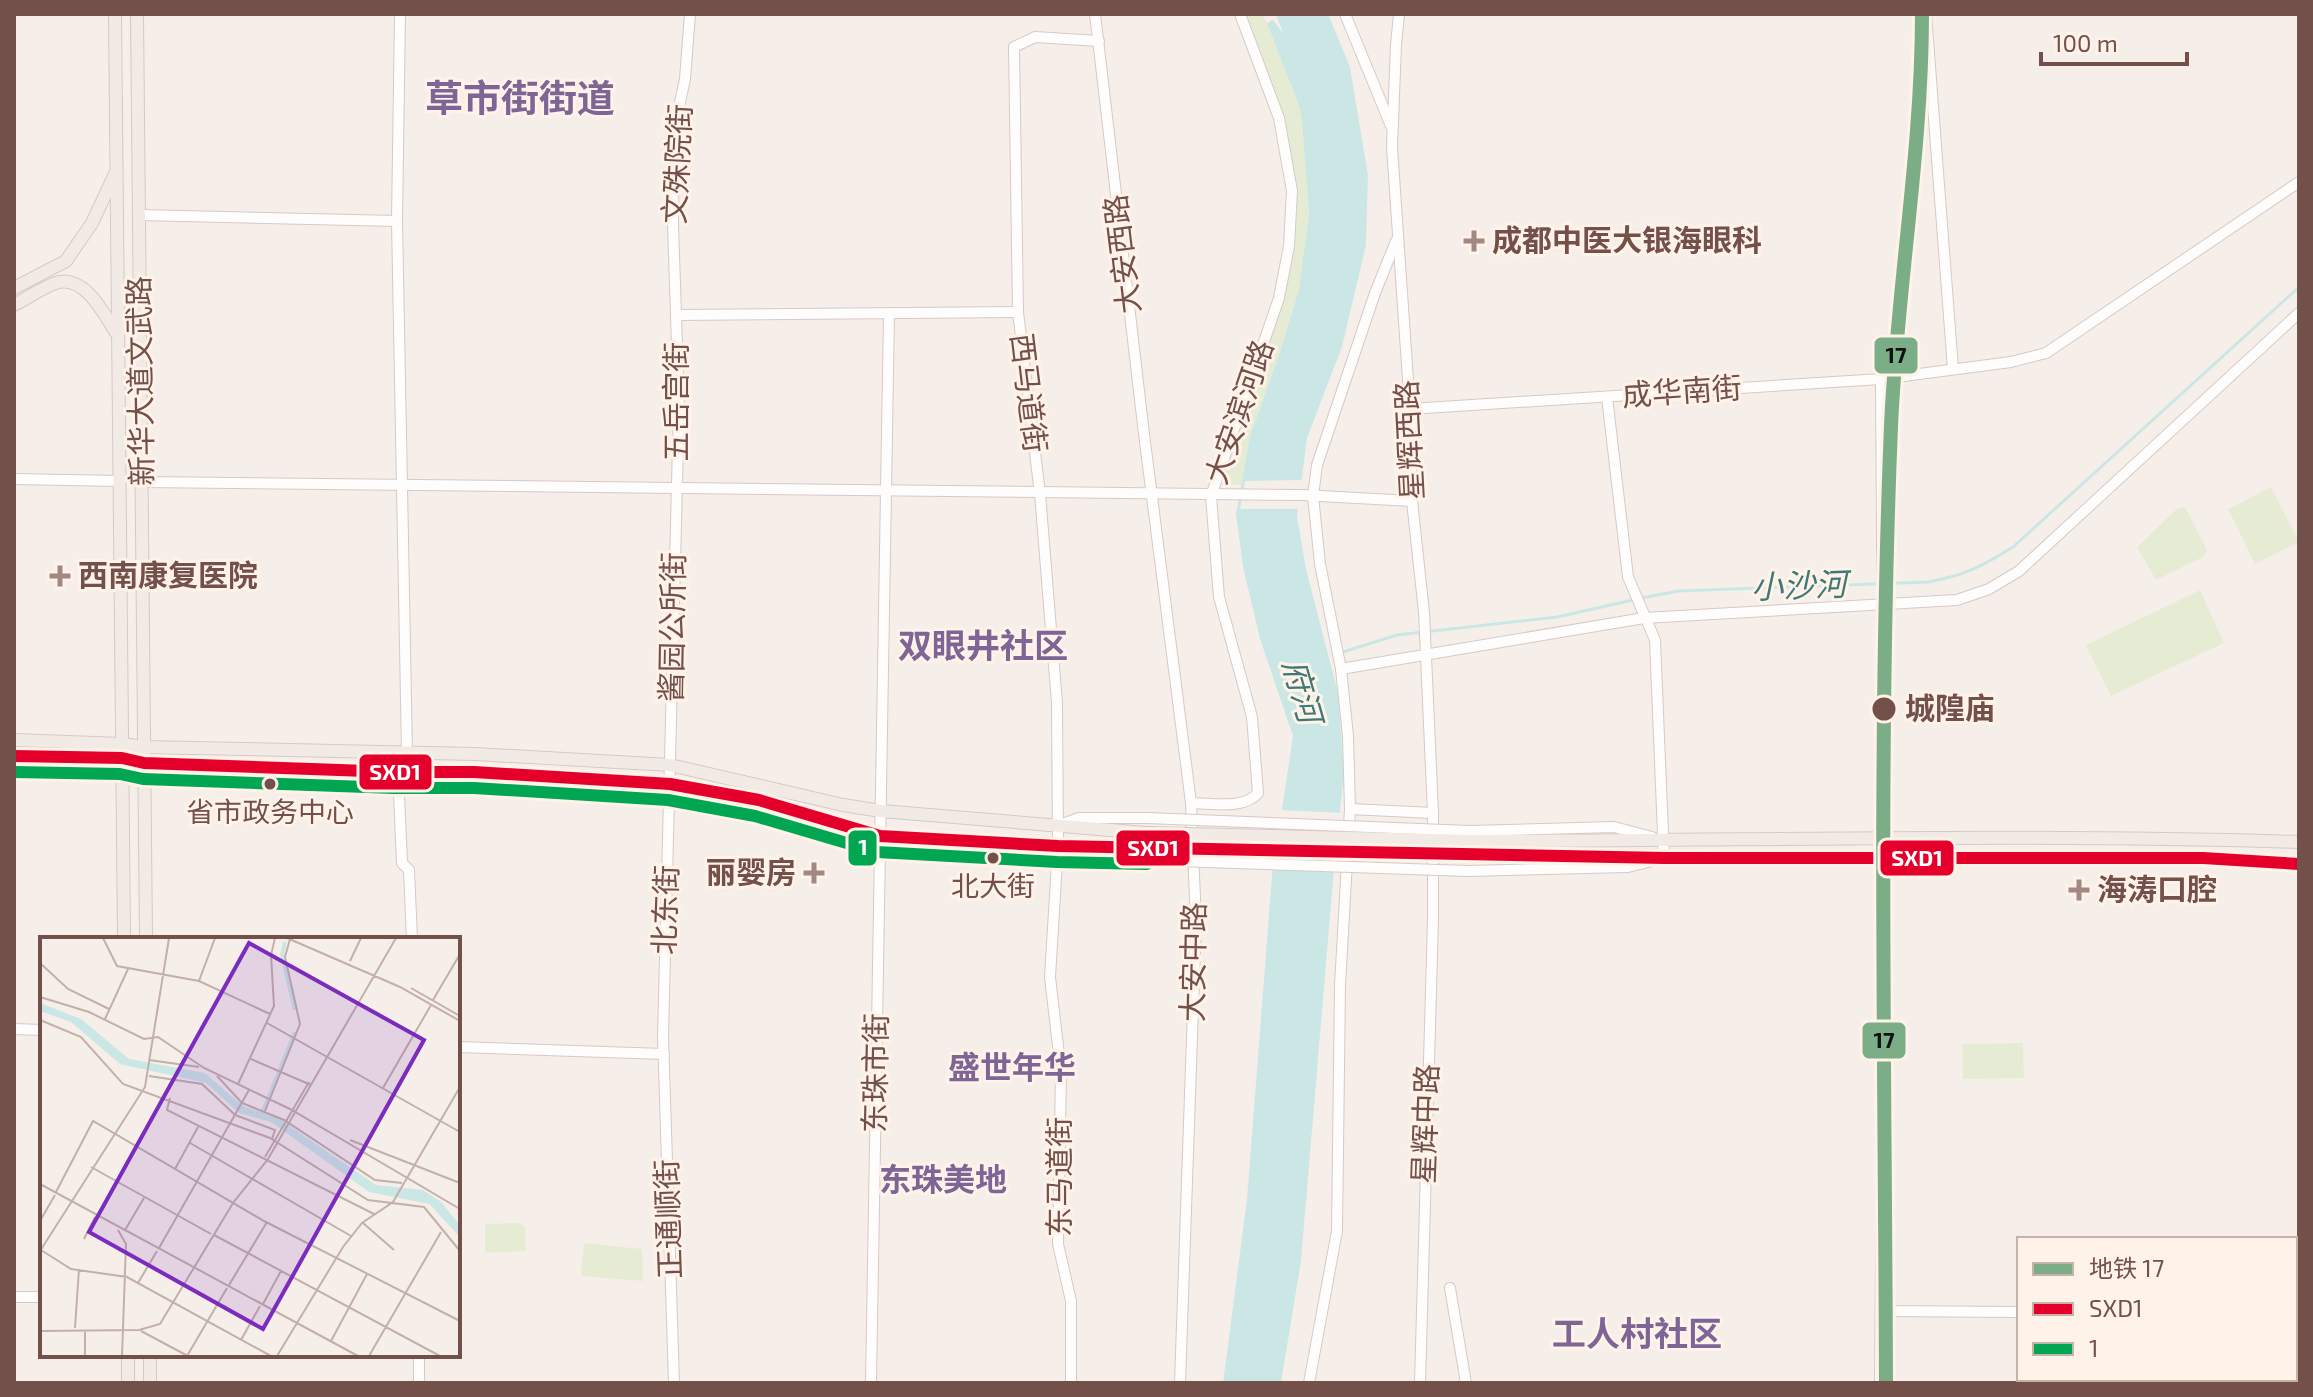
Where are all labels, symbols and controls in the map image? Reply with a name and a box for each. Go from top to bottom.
scale bar [2041,16,2187,66]
text: 100 m [2053,28,2118,57]
district label: 草市街街道 [425,74,615,120]
street label: 文殊院街 [655,103,697,225]
street label: 大安西路 [1096,192,1146,316]
place label: 成都中医大银海眼科 [1492,221,1762,257]
marker: 成都中医大银海眼科 [1463,230,1485,252]
street label: 新华大道文武路 [119,276,159,486]
street label: 西马道街 [1005,331,1055,455]
street label: 大安滨河路 [1197,335,1280,488]
line badge: 17 [1873,336,1919,375]
text: 17 [1885,341,1907,367]
street label: 五岳宫街 [657,342,693,462]
street label: 成华南街 [1621,368,1743,412]
street label: 星辉西路 [1387,379,1429,501]
street label: 酱园公所街 [652,552,690,702]
place label: 西南康复医院 [78,556,258,592]
water label: 小沙河 [1750,563,1854,605]
marker: 西南康复医院 [49,565,71,587]
district label: 双眼井社区 [898,624,1068,665]
water label: 府河 [1277,654,1333,732]
place label: 城隍庙 [1905,689,1995,725]
marker: 城隍庙 [1870,695,1898,723]
line badge: SXD1 [358,753,433,791]
text: SXD1 [369,758,421,784]
marker: 省市政务中心 [262,776,278,792]
place label: 省市政务中心 [186,794,354,828]
line badge: 1 [847,829,878,867]
line badge: SXD1 [1115,829,1191,867]
text: 1 [858,833,868,859]
text: SXD1 [1127,834,1179,860]
line badge: SXD1 [1879,839,1955,877]
text: SXD1 [1891,844,1943,870]
marker: 北大街 [985,850,1001,866]
place label: 丽婴房 [706,853,796,889]
marker: 丽婴房 [803,862,825,884]
street label: 北东街 [644,864,684,956]
place label: 北大街 [951,868,1035,902]
place label: 海涛口腔 [2097,870,2217,906]
marker: 海涛口腔 [2068,879,2090,901]
street label: 大安中路 [1173,902,1211,1022]
inset map [40,937,460,1357]
street label: 东珠市街 [855,1013,893,1133]
line badge: 17 [1861,1021,1907,1060]
text: 17 [1873,1026,1895,1052]
district label: 盛世年华 [948,1047,1076,1085]
street label: 星辉中路 [1404,1063,1444,1185]
street label: 东马道街 [1040,1117,1076,1237]
street label: 正通顺街 [647,1158,687,1280]
district label: 东珠美地 [879,1159,1007,1197]
legend [2017,1237,2297,1381]
text: 地铁 17 [2089,1253,2164,1282]
text: SXD1 [2089,1293,2143,1322]
district label: 工人村社区 [1552,1312,1722,1353]
text: 1 [2089,1333,2099,1362]

